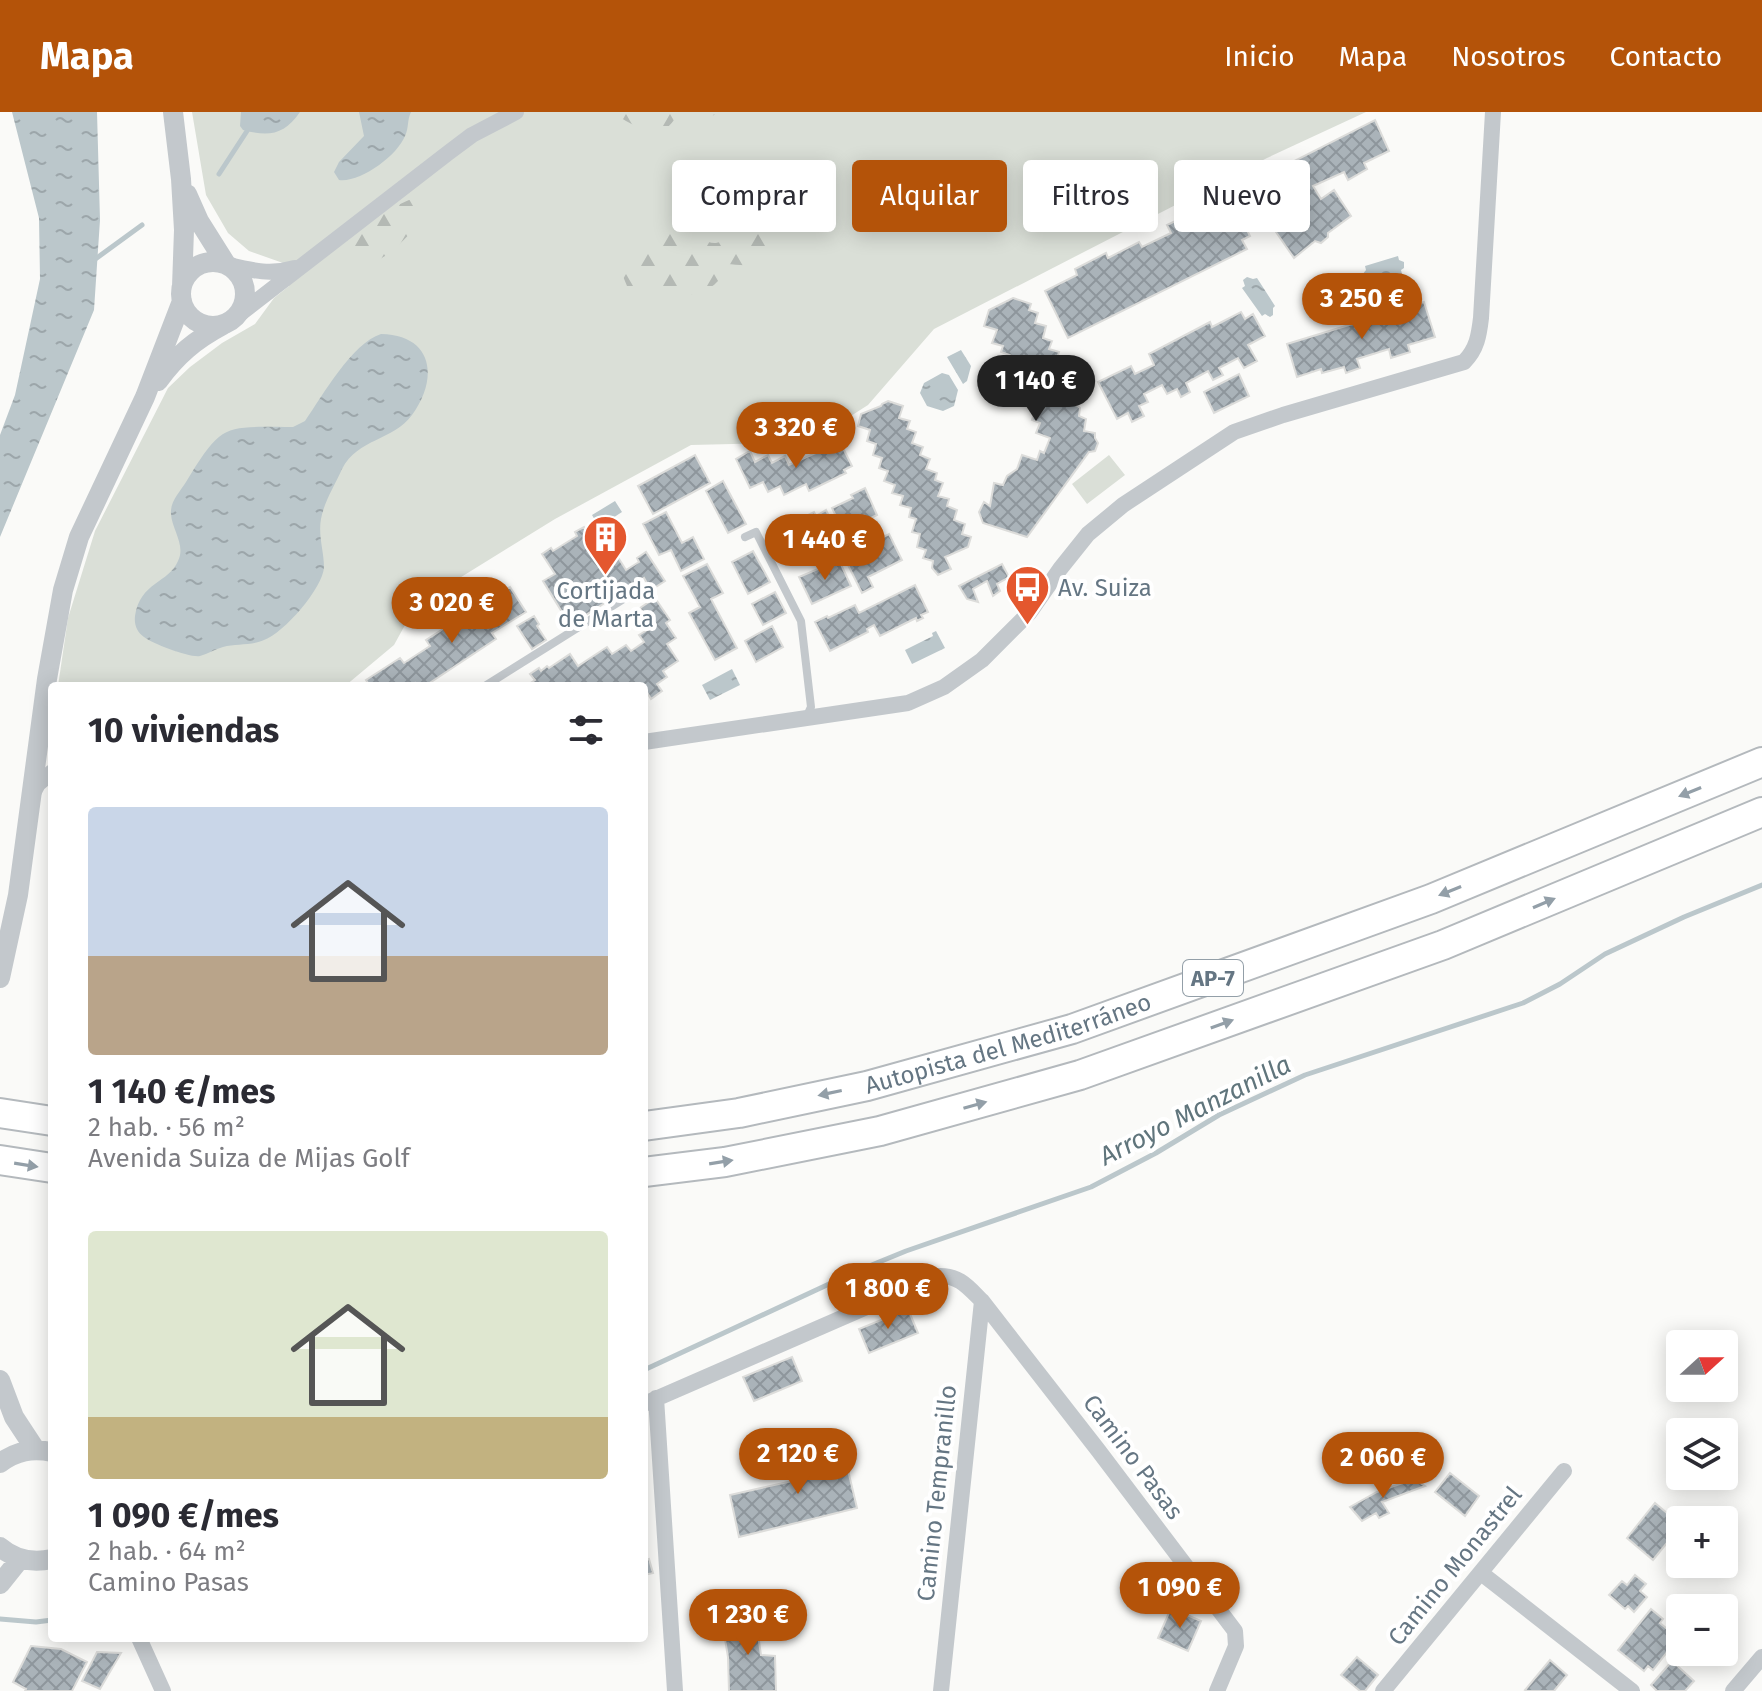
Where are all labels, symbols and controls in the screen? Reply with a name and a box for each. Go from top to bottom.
text: Mapa [40,33,134,79]
text: Inicio [1224,40,1295,73]
text: Mapa [1339,40,1407,73]
text: Nosotros [1451,40,1566,73]
text: Contacto [1610,40,1722,73]
chip: Comprar [672,160,836,232]
chip: Alquilar [852,160,1007,232]
chip: Filtros [1023,160,1158,232]
chip: Nuevo [1174,160,1310,232]
pin: 3 250 € [1288,273,1436,341]
text: 3 250 € [1320,283,1404,314]
pin: 1 140 € [962,355,1110,423]
text: 1 140 € [995,365,1077,396]
pin: 3 320 € [722,402,870,470]
text: 3 320 € [754,412,838,443]
building icon: Cortijada de Marta [582,513,630,576]
pin: 1 440 € [751,514,899,582]
text: 1 440 € [783,524,867,555]
bus stop icon: Av. Suiza [1003,564,1051,627]
place label: Av. Suiza [1058,574,1152,602]
pin: 3 020 € [378,577,526,645]
place label: Cortijada de Marta [557,577,655,633]
text: 3 020 € [410,587,494,618]
icon: filters [564,708,608,752]
text: 10 viviendas [88,710,279,751]
one-way arrow [1678,786,1702,799]
icon: home [276,859,420,1003]
one-way arrow [1438,885,1462,898]
one-way arrow [1532,896,1555,909]
road number: AP-7 [1183,960,1243,996]
street label: Autopista del Mediterráneo [862,987,1155,1100]
one-way arrow [1210,1017,1234,1030]
water label: Arroyo Manzanilla [1093,1049,1296,1173]
text: 1 140 €/mes [88,1071,275,1112]
one-way arrow [818,1088,843,1100]
one-way arrow [962,1098,987,1110]
text: 2 hab. · 56 m² [88,1112,245,1143]
text: Avenida Suiza de Mijas Golf [88,1143,410,1174]
one-way arrow [709,1155,734,1168]
one-way arrow [14,1159,39,1171]
pin: 1 800 € [814,1263,962,1331]
text: 1 800 € [845,1273,931,1304]
icon: home [276,1283,420,1427]
north arrow [1666,1330,1738,1402]
map controls [1666,1330,1738,1666]
street label: Camino Tempranillo [912,1383,962,1603]
street label: Camino Pasas [1077,1389,1189,1525]
button: layers [1666,1418,1738,1490]
pin: 2 120 € [724,1428,872,1496]
pin: 2 060 € [1309,1432,1457,1500]
text: 2 120 € [757,1438,839,1469]
text: 2 060 € [1340,1442,1426,1473]
street label: Camino Monastrel [1382,1481,1528,1651]
text: 1 090 €/mes [88,1495,279,1536]
button: + [1666,1506,1738,1578]
text: 2 hab. · 64 m² [88,1536,246,1567]
pin: 1 090 € [1106,1562,1254,1630]
text: Camino Pasas [88,1567,249,1598]
text: 1 090 € [1138,1572,1222,1603]
pin: 1 230 € [674,1589,822,1657]
button: − [1666,1594,1738,1666]
text: 1 230 € [707,1599,789,1630]

